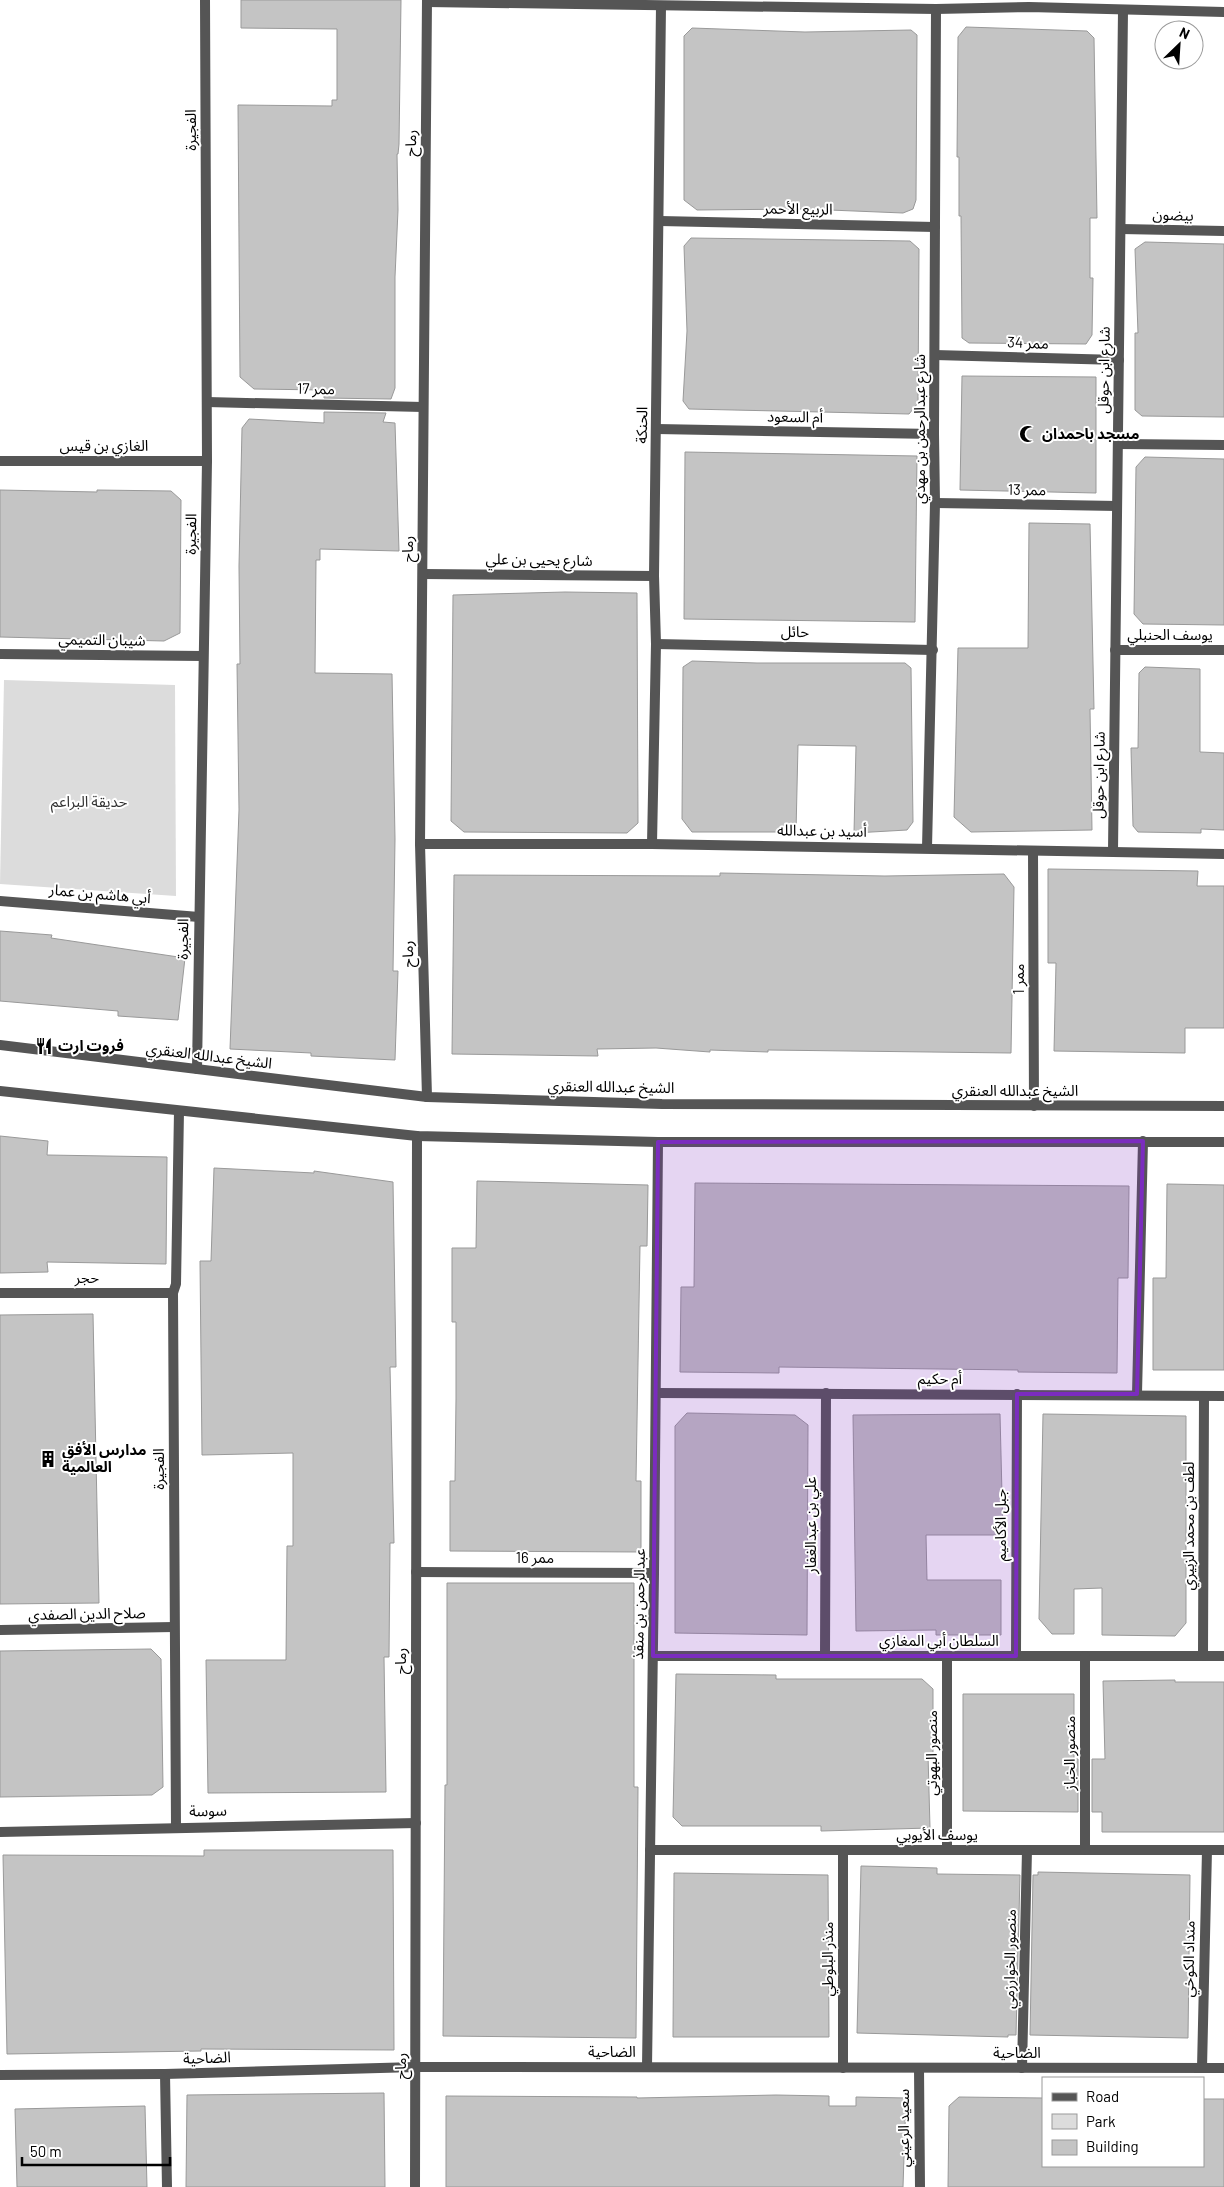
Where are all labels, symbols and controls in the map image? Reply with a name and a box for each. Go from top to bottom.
north arrow [1154,20,1204,70]
text: N [1177,23,1193,42]
street label: الفجيرة [181,109,200,151]
street label: رماح [401,129,423,157]
street label: الربيع الأحمر [762,198,833,222]
street label: بيضون [1152,204,1194,225]
street label: شارع ابن حوقل [1093,326,1117,414]
street label: ممر 34 [1007,332,1049,353]
street label: شارع عبدالرحمن بن مهدي [910,354,932,504]
street label: ممر 17 [297,379,335,398]
street label: الحنكة [632,406,650,444]
street label: أم السعود [767,407,823,428]
mosque icon: مسجد باحمدان [1018,424,1038,444]
place label: مسجد باحمدان [1042,424,1140,442]
street label: الغازي بن قيس [60,436,148,457]
street label: ممر 13 [1008,480,1046,499]
street label: الفجيرة [181,513,200,555]
street label: رماح [398,536,420,562]
street label: شارع يحيى بن علي [485,549,593,573]
street label: حائل [781,622,809,641]
street label: يوسف الحنبلي [1127,625,1213,646]
street label: شيبان التميمي [58,629,146,652]
street label: شارع ابن حوقل [1088,731,1112,819]
park label: حديقة البراعم [51,792,128,813]
street label: أسيد بن عبدالله [777,820,867,841]
street label: أبي هاشم بن عمار [47,880,152,910]
street label: الفجيرة [173,918,192,960]
street label: رماح [398,940,420,968]
street label: ممر 1 [1009,964,1028,994]
restaurant icon: فروت ارت [34,1036,54,1056]
place label: فروت ارت [58,1036,124,1055]
street label: الشيخ عبدالله العنقري [145,1038,273,1076]
street label: الشيخ عبدالله العنقري [547,1076,675,1100]
street label: الشيخ عبدالله العنقري [952,1081,1078,1103]
street label: حجر [74,1268,99,1287]
street label: أم حكيم [918,1369,962,1390]
place label: مدارس الأفق العالمية [62,1440,147,1475]
street label: الفجيرة [149,1448,168,1490]
building icon: مدارس الأفق العالمية [38,1449,58,1469]
street label: لطف بن محمد الزبيري [1179,1461,1200,1591]
street label: علي بن عبدالغفار [801,1476,822,1575]
street label: جبل الأكاميم [991,1489,1012,1561]
street label: ممر 16 [516,1548,554,1567]
street label: عبدالرحمن بن منقذ [628,1548,649,1660]
street label: صلاح الدين الصفدي [28,1603,146,1627]
street label: السلطان أبي المغازي [879,1631,999,1652]
street label: رماح [391,1648,413,1674]
street label: منصور البهوتي [922,1710,943,1796]
street label: منصور الخباز [1060,1716,1079,1791]
street label: سوسة [189,1801,227,1820]
street label: يوسف الأيوبي [896,1825,978,1846]
street label: منصور الخوارزمي [999,1909,1022,2009]
street label: منداد الكوخي [1178,1920,1201,1998]
street label: منذر البلوطي [818,1922,839,1996]
street label: الضاحية [588,2042,636,2060]
street label: الضاحية [993,2043,1041,2061]
street label: الضاحية [183,2047,231,2067]
street label: رماح [391,2053,413,2079]
legend [1042,2077,1204,2167]
text: Road [1086,2087,1119,2105]
street label: سعيد الرعيني [894,2089,915,2167]
text: Park [1086,2112,1116,2130]
scale bar [22,2134,170,2166]
text: Building [1086,2137,1139,2155]
text: 50 m [30,2142,62,2160]

